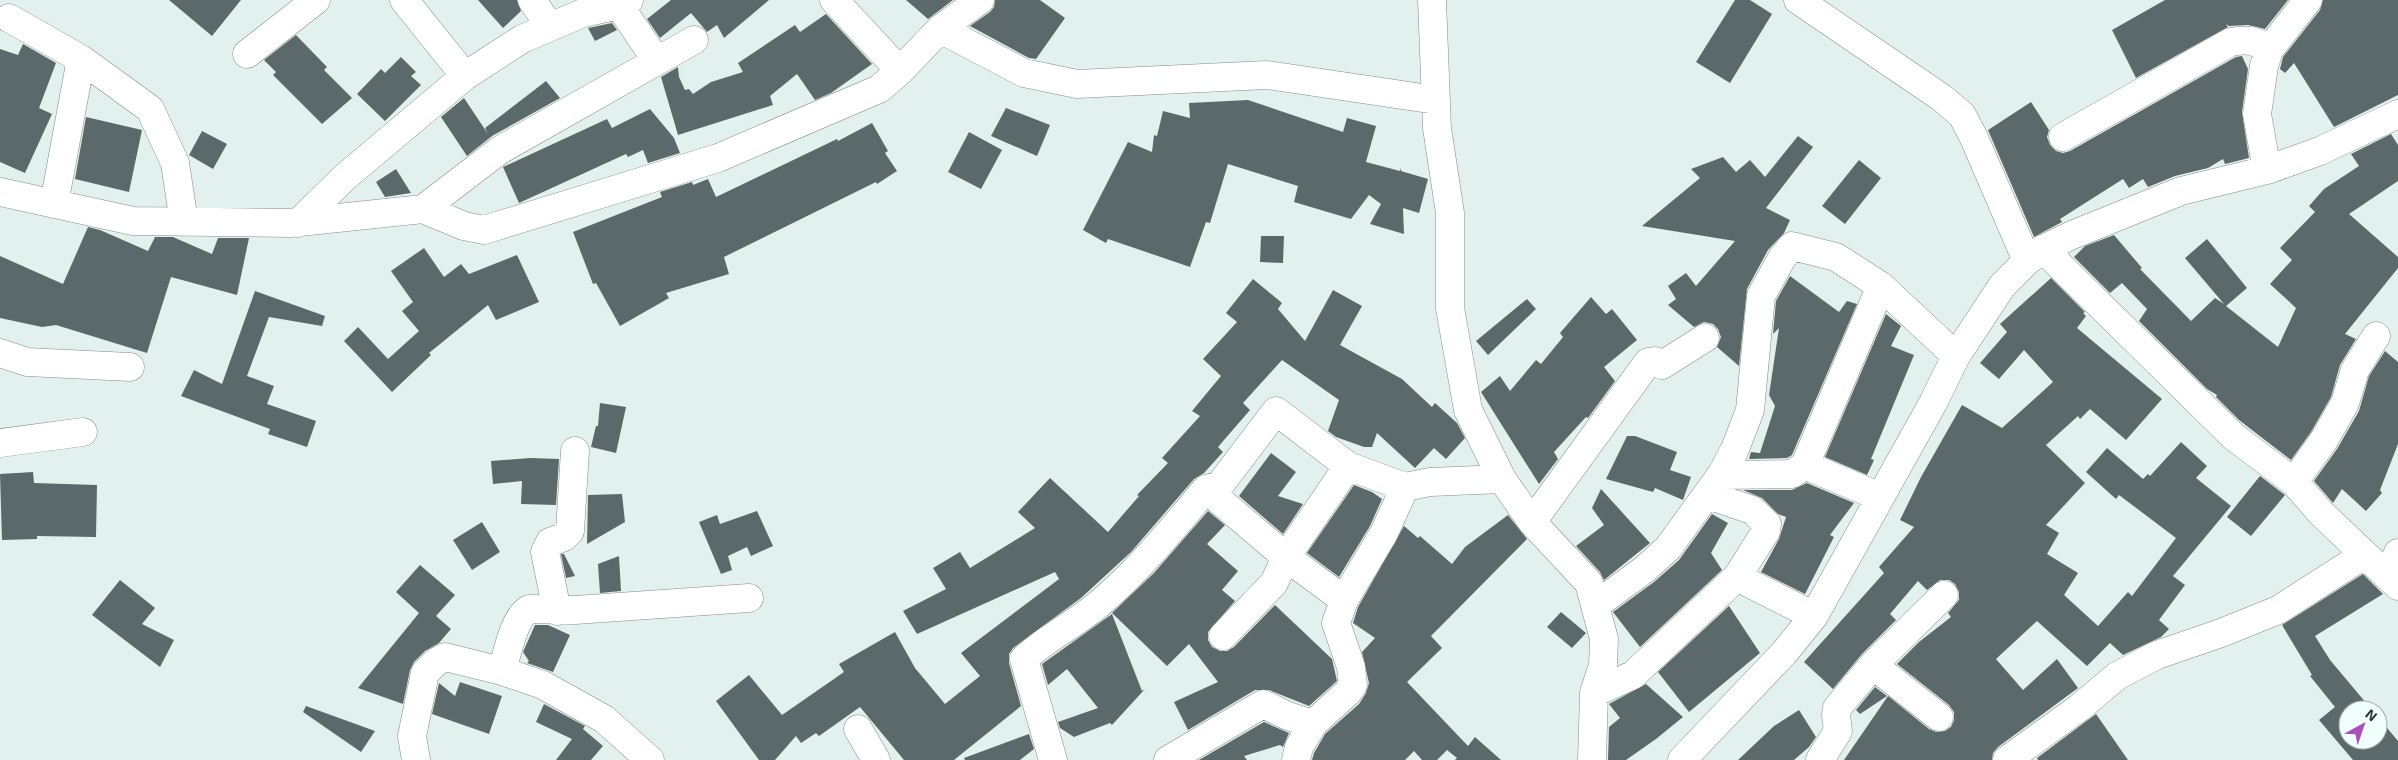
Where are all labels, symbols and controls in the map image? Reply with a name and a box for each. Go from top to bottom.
north arrow [2338,700,2388,750]
text: N [2362,705,2381,724]

